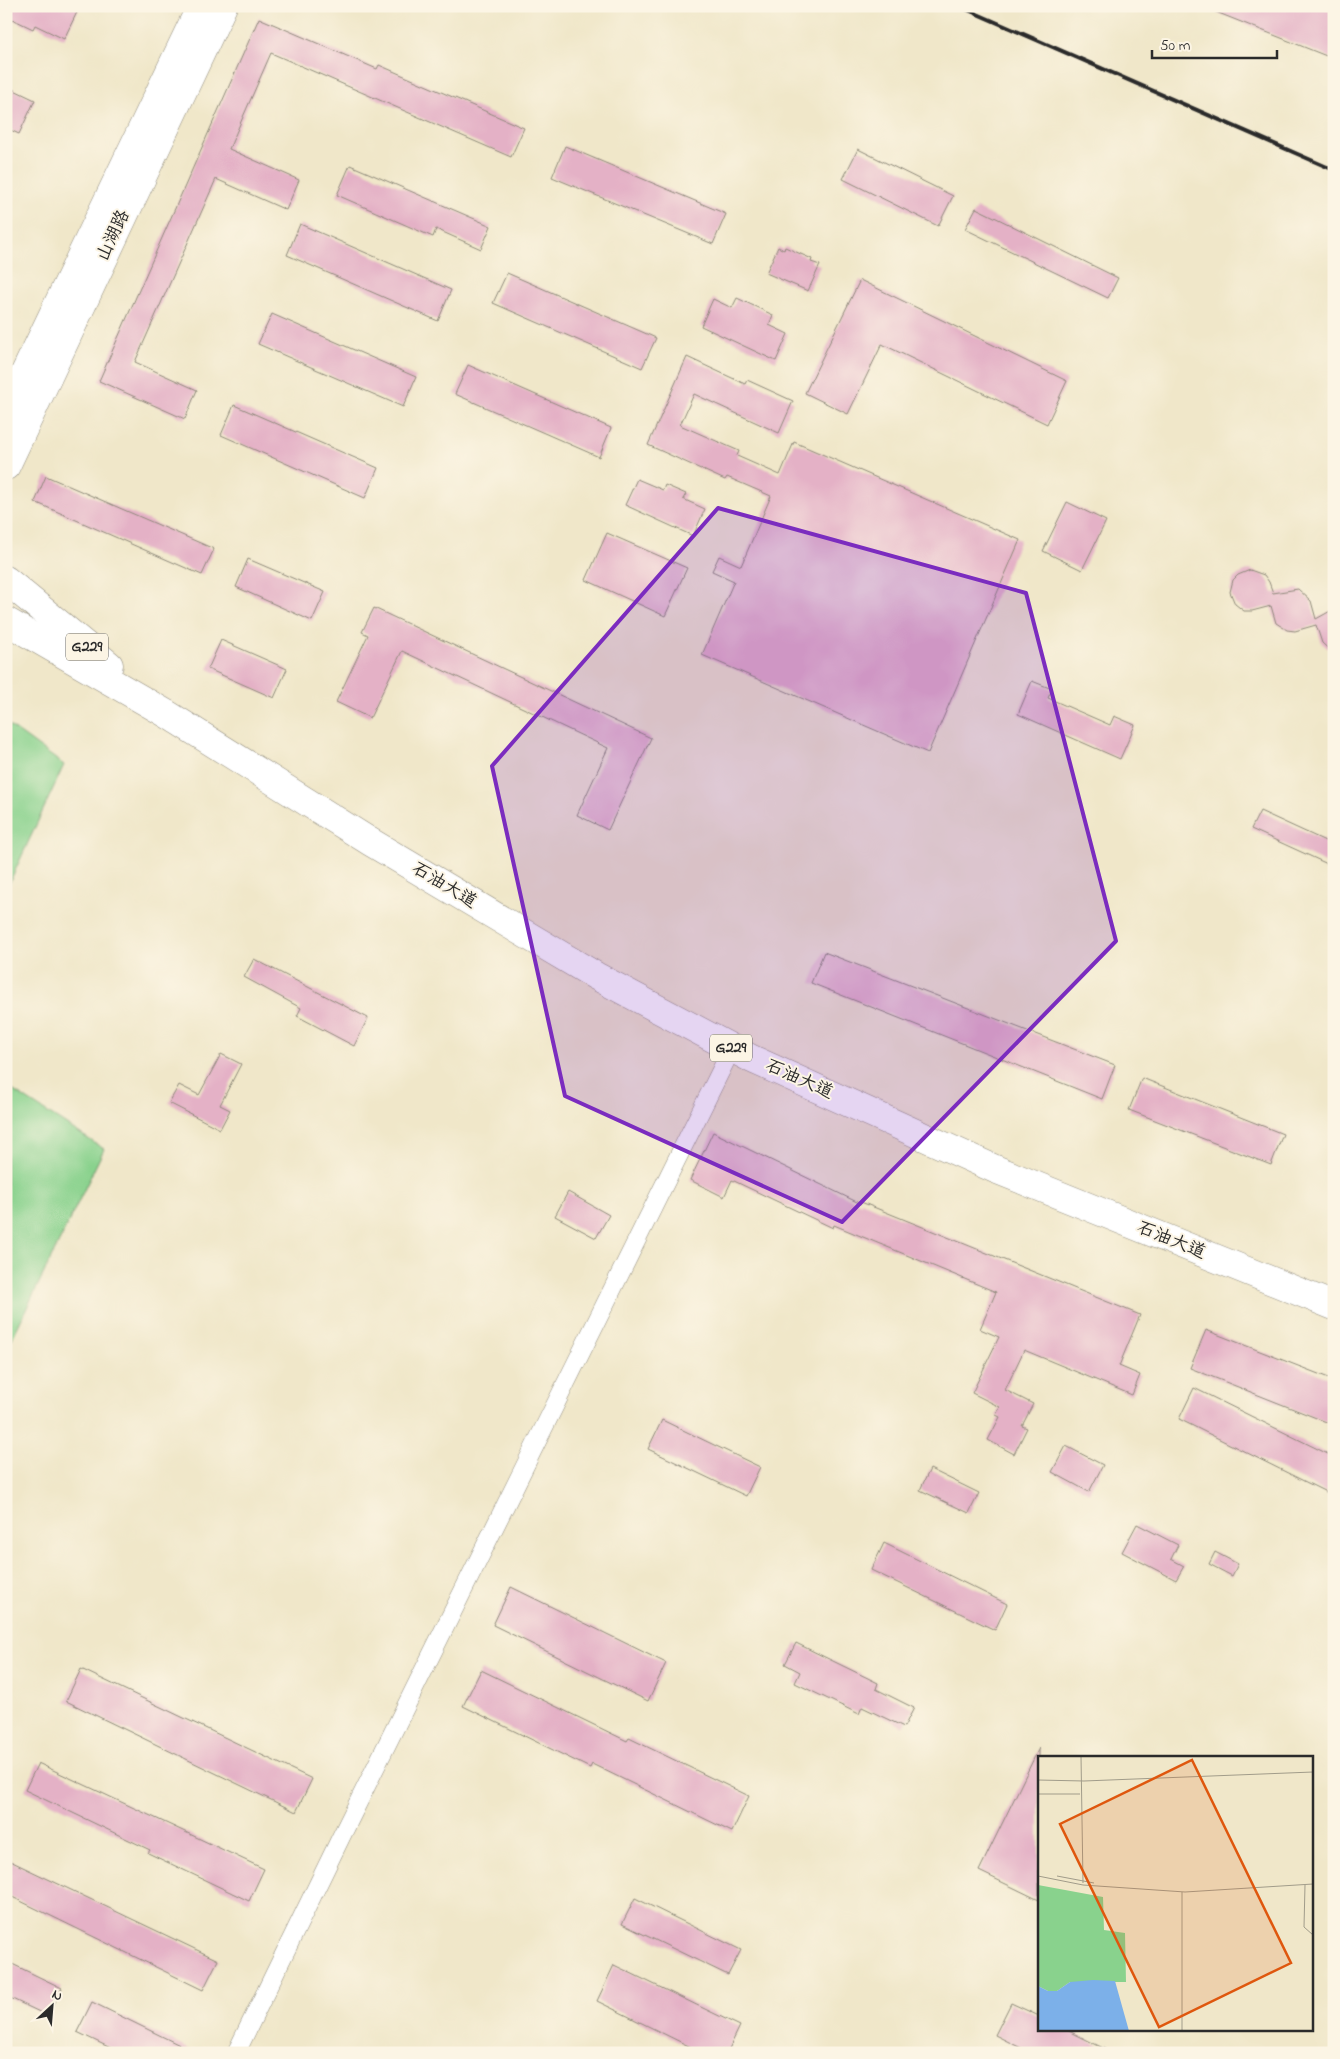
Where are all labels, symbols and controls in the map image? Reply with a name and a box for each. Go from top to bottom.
scale bar [1152,28,1278,60]
text: 50 m [1160,35,1191,57]
street label: 山湖路 [91,206,137,266]
road number: G229 [66,634,108,660]
street label: 石油大道 [406,856,482,916]
road number: G229 [710,1034,752,1062]
street label: 石油大道 [761,1053,837,1107]
street label: 石油大道 [1133,1215,1209,1267]
inset map [1038,1756,1312,2032]
north arrow [28,1982,78,2032]
text: N [48,1984,66,2007]

